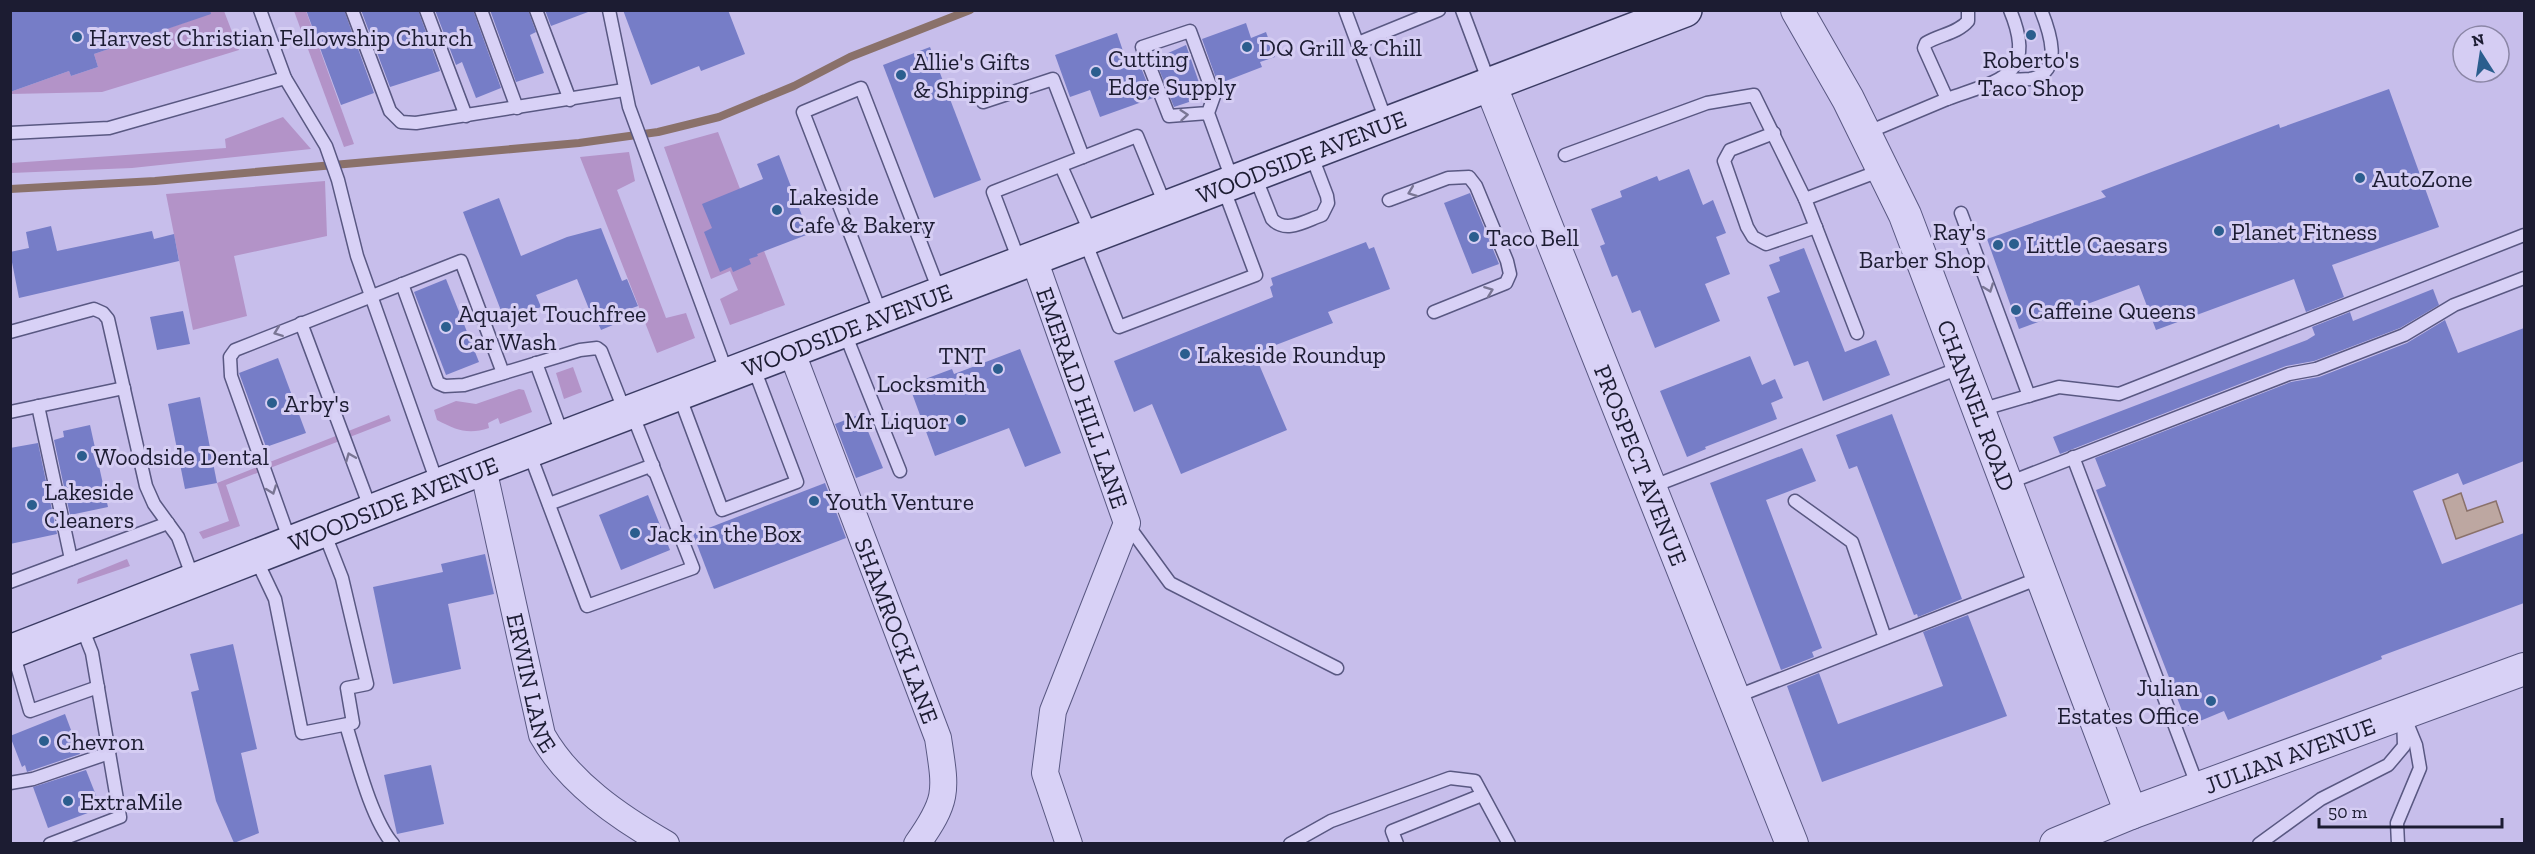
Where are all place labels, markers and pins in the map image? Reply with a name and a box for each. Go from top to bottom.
place label: Harvest Christian Fellowship Church [89,23,473,52]
marker: Roberto's Taco Shop [2024,28,2038,42]
marker: Harvest Christian Fellowship Church [70,30,84,44]
place label: DQ Grill & Chill [1259,33,1422,62]
marker: DQ Grill & Chill [1240,40,1254,54]
place label: Cutting Edge Supply [1108,44,1237,101]
place label: Roberto's Taco Shop [1978,45,2084,102]
place label: Allie's Gifts & Shipping [913,47,1030,104]
marker: Cutting Edge Supply [1089,65,1103,79]
marker: Allie's Gifts & Shipping [894,68,908,82]
place label: AutoZone [2372,164,2473,193]
marker: AutoZone [2353,171,2367,185]
place label: Lakeside Cafe & Bakery [789,182,936,239]
marker: Lakeside Cafe & Bakery [770,203,784,217]
place label: Ray's Barber Shop [1859,217,1986,274]
place label: Planet Fitness [2231,217,2377,246]
place label: Taco Bell [1486,223,1579,252]
marker: Planet Fitness [2212,224,2226,238]
marker: Taco Bell [1467,230,1481,244]
place label: Little Caesars [2026,230,2168,259]
marker: Little Caesars [2007,237,2021,251]
marker: Ray's Barber Shop [1991,238,2005,252]
place label: Caffeine Queens [2028,296,2196,325]
place label: Aquajet Touchfree Car Wash [458,299,646,356]
marker: Caffeine Queens [2009,303,2023,317]
marker: Aquajet Touchfree Car Wash [439,320,453,334]
place label: Lakeside Roundup [1197,340,1386,369]
place label: TNT Locksmith [877,341,987,398]
marker: Lakeside Roundup [1178,347,1192,361]
marker: TNT Locksmith [991,362,1005,376]
place label: Arby's [284,389,349,418]
marker: Arby's [265,396,279,410]
place label: Mr Liquor [844,406,949,435]
marker: Mr Liquor [954,413,968,427]
place label: Woodside Dental [94,442,269,471]
marker: Woodside Dental [75,449,89,463]
place label: Lakeside Cleaners [44,477,134,534]
place label: Youth Venture [825,487,974,516]
marker: Youth Venture [807,494,821,508]
marker: Lakeside Cleaners [25,498,39,512]
place label: Jack in the Box [647,519,802,548]
marker: Jack in the Box [628,526,642,540]
place label: Julian Estates Office [2057,673,2199,730]
marker: Julian Estates Office [2204,694,2218,708]
place label: Chevron [56,727,144,756]
marker: Chevron [37,734,51,748]
place label: ExtraMile [80,787,183,816]
marker: ExtraMile [61,794,75,808]

